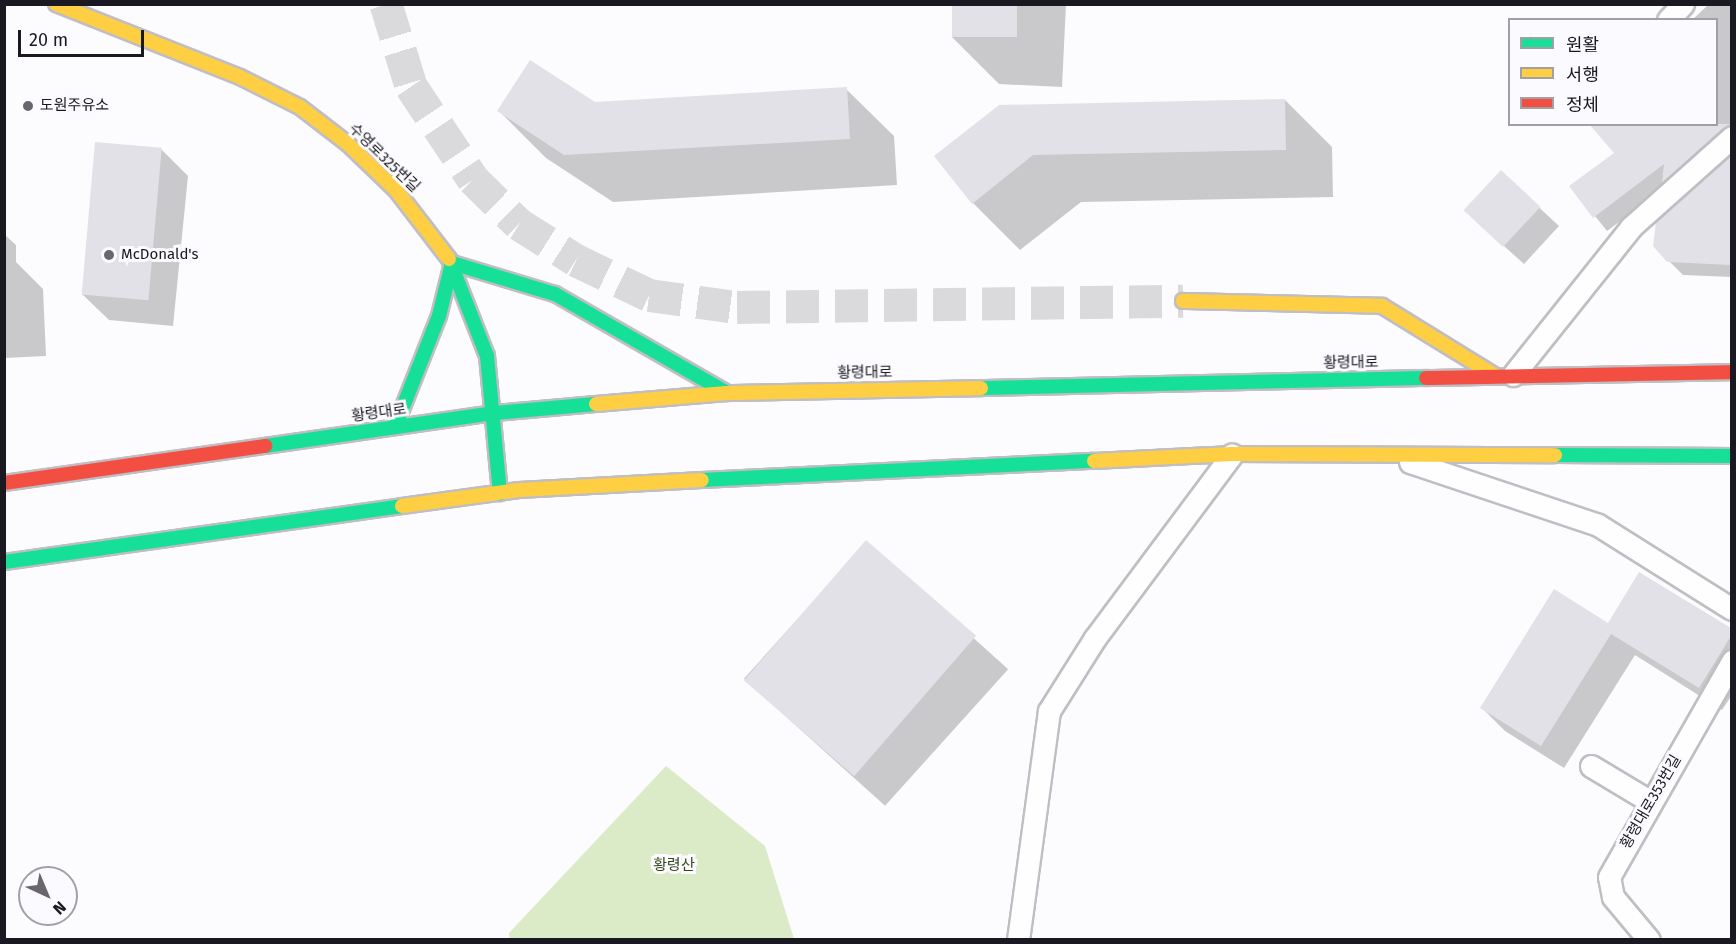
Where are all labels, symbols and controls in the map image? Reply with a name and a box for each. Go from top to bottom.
scale bar [21,18,147,56]
legend [1508,18,1718,126]
text: 20 m [29,29,68,51]
text: 원활 [1566,34,1599,56]
text: 서행 [1566,64,1599,86]
text: 정체 [1566,94,1599,116]
place label: 도원주유소 [40,97,109,115]
marker: 도원주유소 [21,99,35,113]
street label: 수영로325번길 [345,120,423,196]
place label: McDonald's [121,246,198,264]
marker: McDonald's [102,248,116,262]
street label: 황령대로 [1323,354,1379,372]
street label: 황령대로 [837,364,893,382]
street label: 황령대로 [350,400,408,426]
street label: 황령대로353번길 [1617,752,1685,852]
park label: 황령산 [653,857,695,875]
north arrow [18,866,78,926]
text: N [49,897,70,918]

